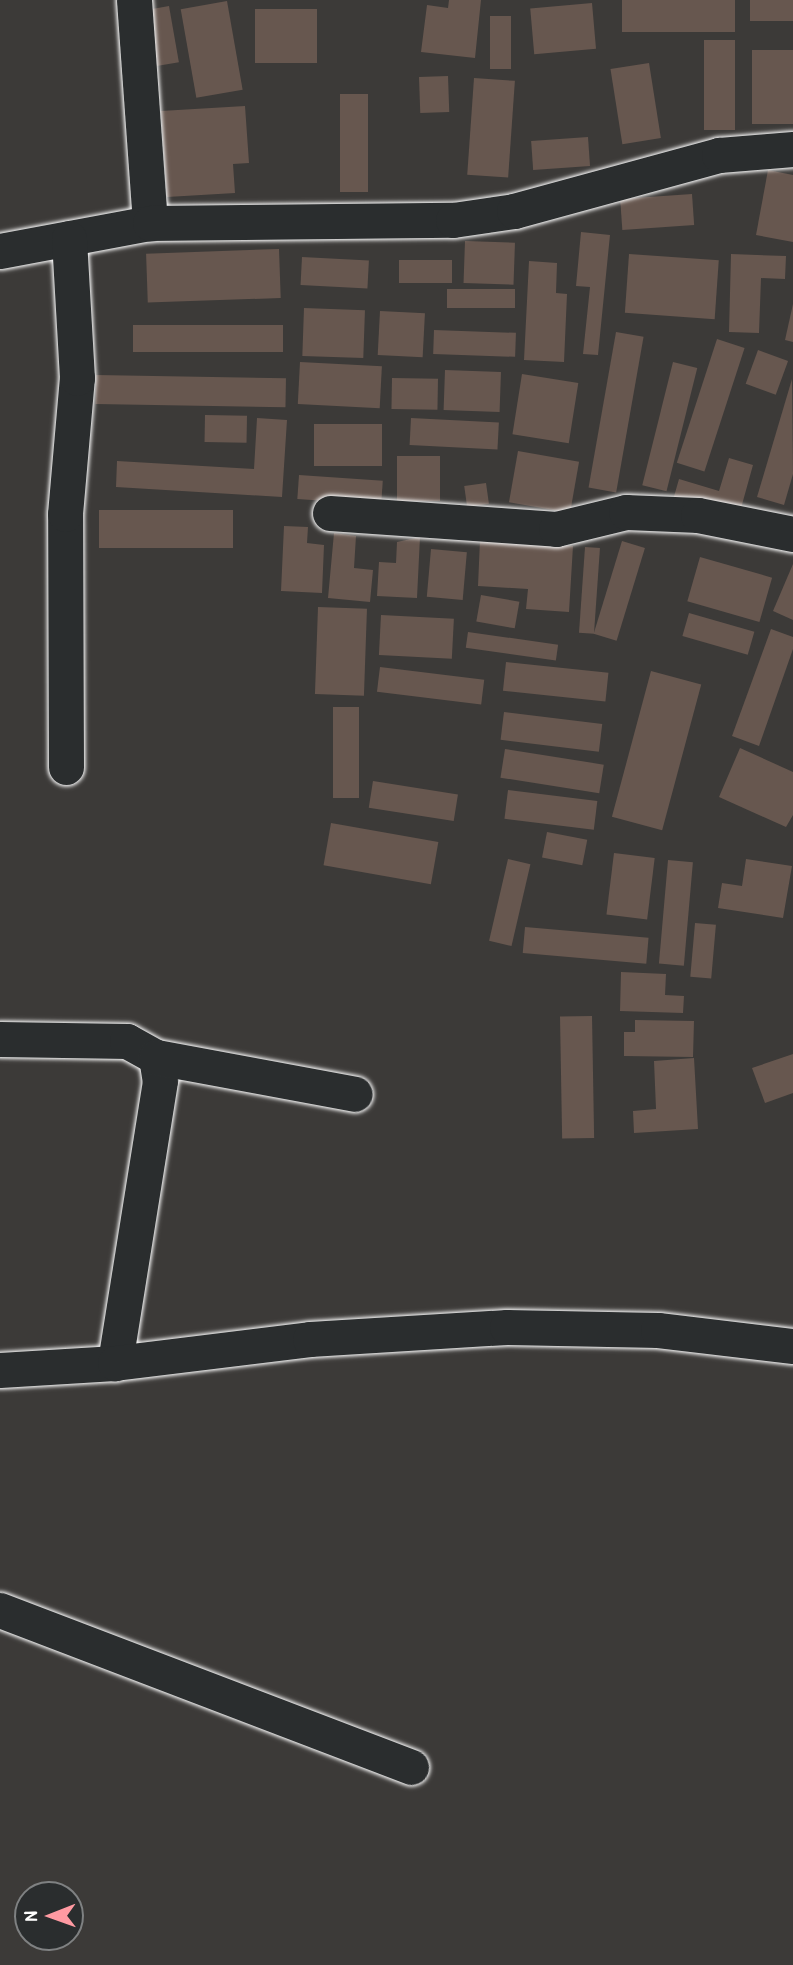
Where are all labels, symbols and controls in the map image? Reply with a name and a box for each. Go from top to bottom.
north arrow [14,1881,84,1951]
text: N [17,1911,43,1922]

